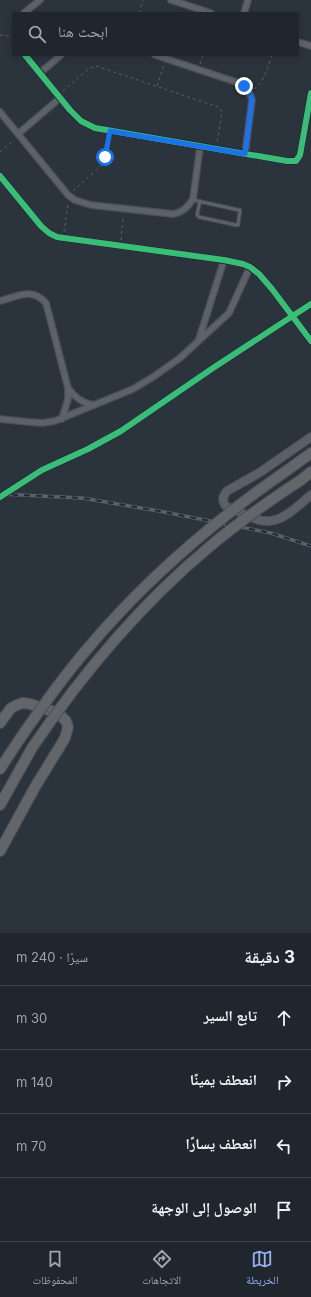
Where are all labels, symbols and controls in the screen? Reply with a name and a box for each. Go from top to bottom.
search box [12,12,299,56]
text: ابحث هنا [58,22,108,41]
icon: search [26,23,48,45]
route end [235,77,253,95]
route start [96,148,114,166]
text: 3 دقيقة [244,947,295,967]
text: سيرًا · 240 m [16,949,88,965]
text: تابع السير [203,1006,257,1025]
icon: ahead [273,1007,295,1029]
text: 30 m [16,1010,47,1026]
text: انعطف يمينًا [190,1070,257,1089]
icon: right [273,1071,295,1093]
text: 140 m [16,1074,53,1090]
text: انعطف يسارًا [185,1134,257,1153]
icon: left [273,1135,295,1157]
text: 70 m [16,1138,46,1154]
text: الوصول إلى الوجهة [151,1198,257,1217]
icon: arrive [273,1199,295,1221]
tab: المحفوظات [32,1248,77,1291]
tab: الاتجاهات [142,1248,181,1291]
tab: الخريطة [246,1248,279,1291]

